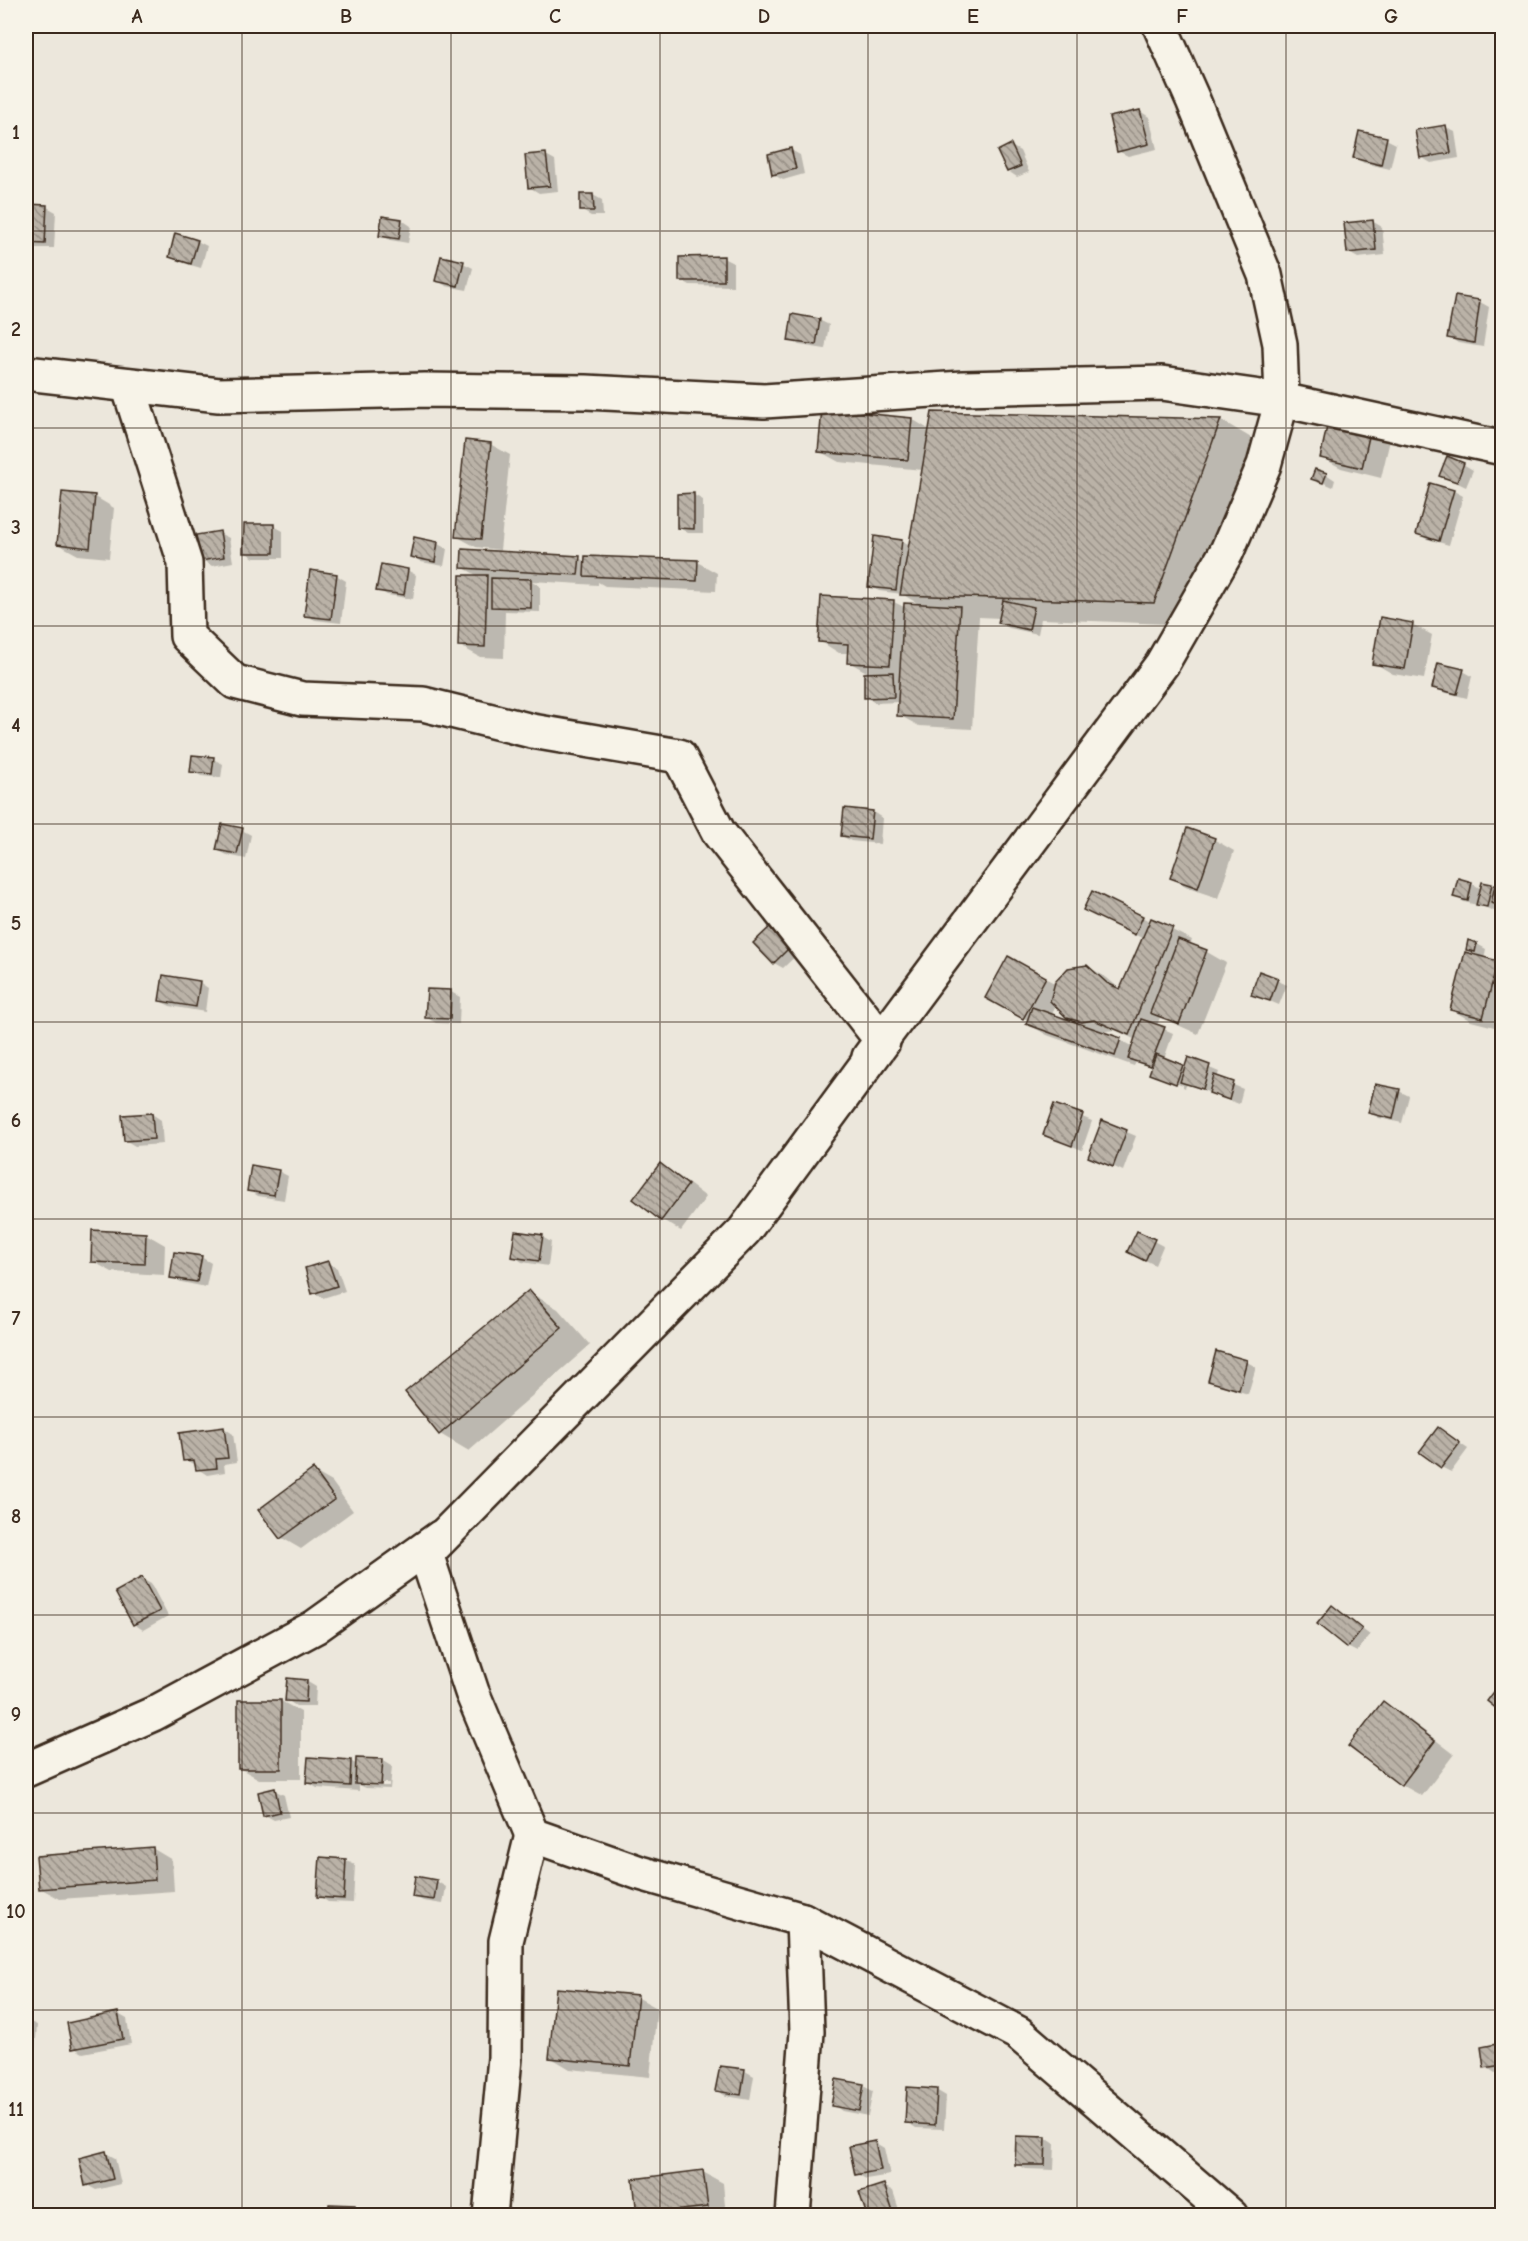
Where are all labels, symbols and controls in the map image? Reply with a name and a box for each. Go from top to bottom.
text: A [131,5,143,28]
text: B [340,5,352,28]
text: C [549,5,561,28]
text: D [758,5,770,28]
text: E [967,5,979,28]
text: F [1176,5,1188,28]
text: G [1384,5,1398,28]
text: 1 [12,121,20,144]
text: 2 [11,318,21,341]
text: 3 [11,516,21,539]
text: 4 [11,714,21,737]
text: 5 [11,912,21,935]
text: 6 [11,1109,21,1132]
text: 7 [12,1307,21,1330]
text: 8 [11,1505,21,1528]
text: 9 [11,1703,21,1726]
text: 10 [6,1900,26,1923]
text: 11 [8,2098,24,2121]

